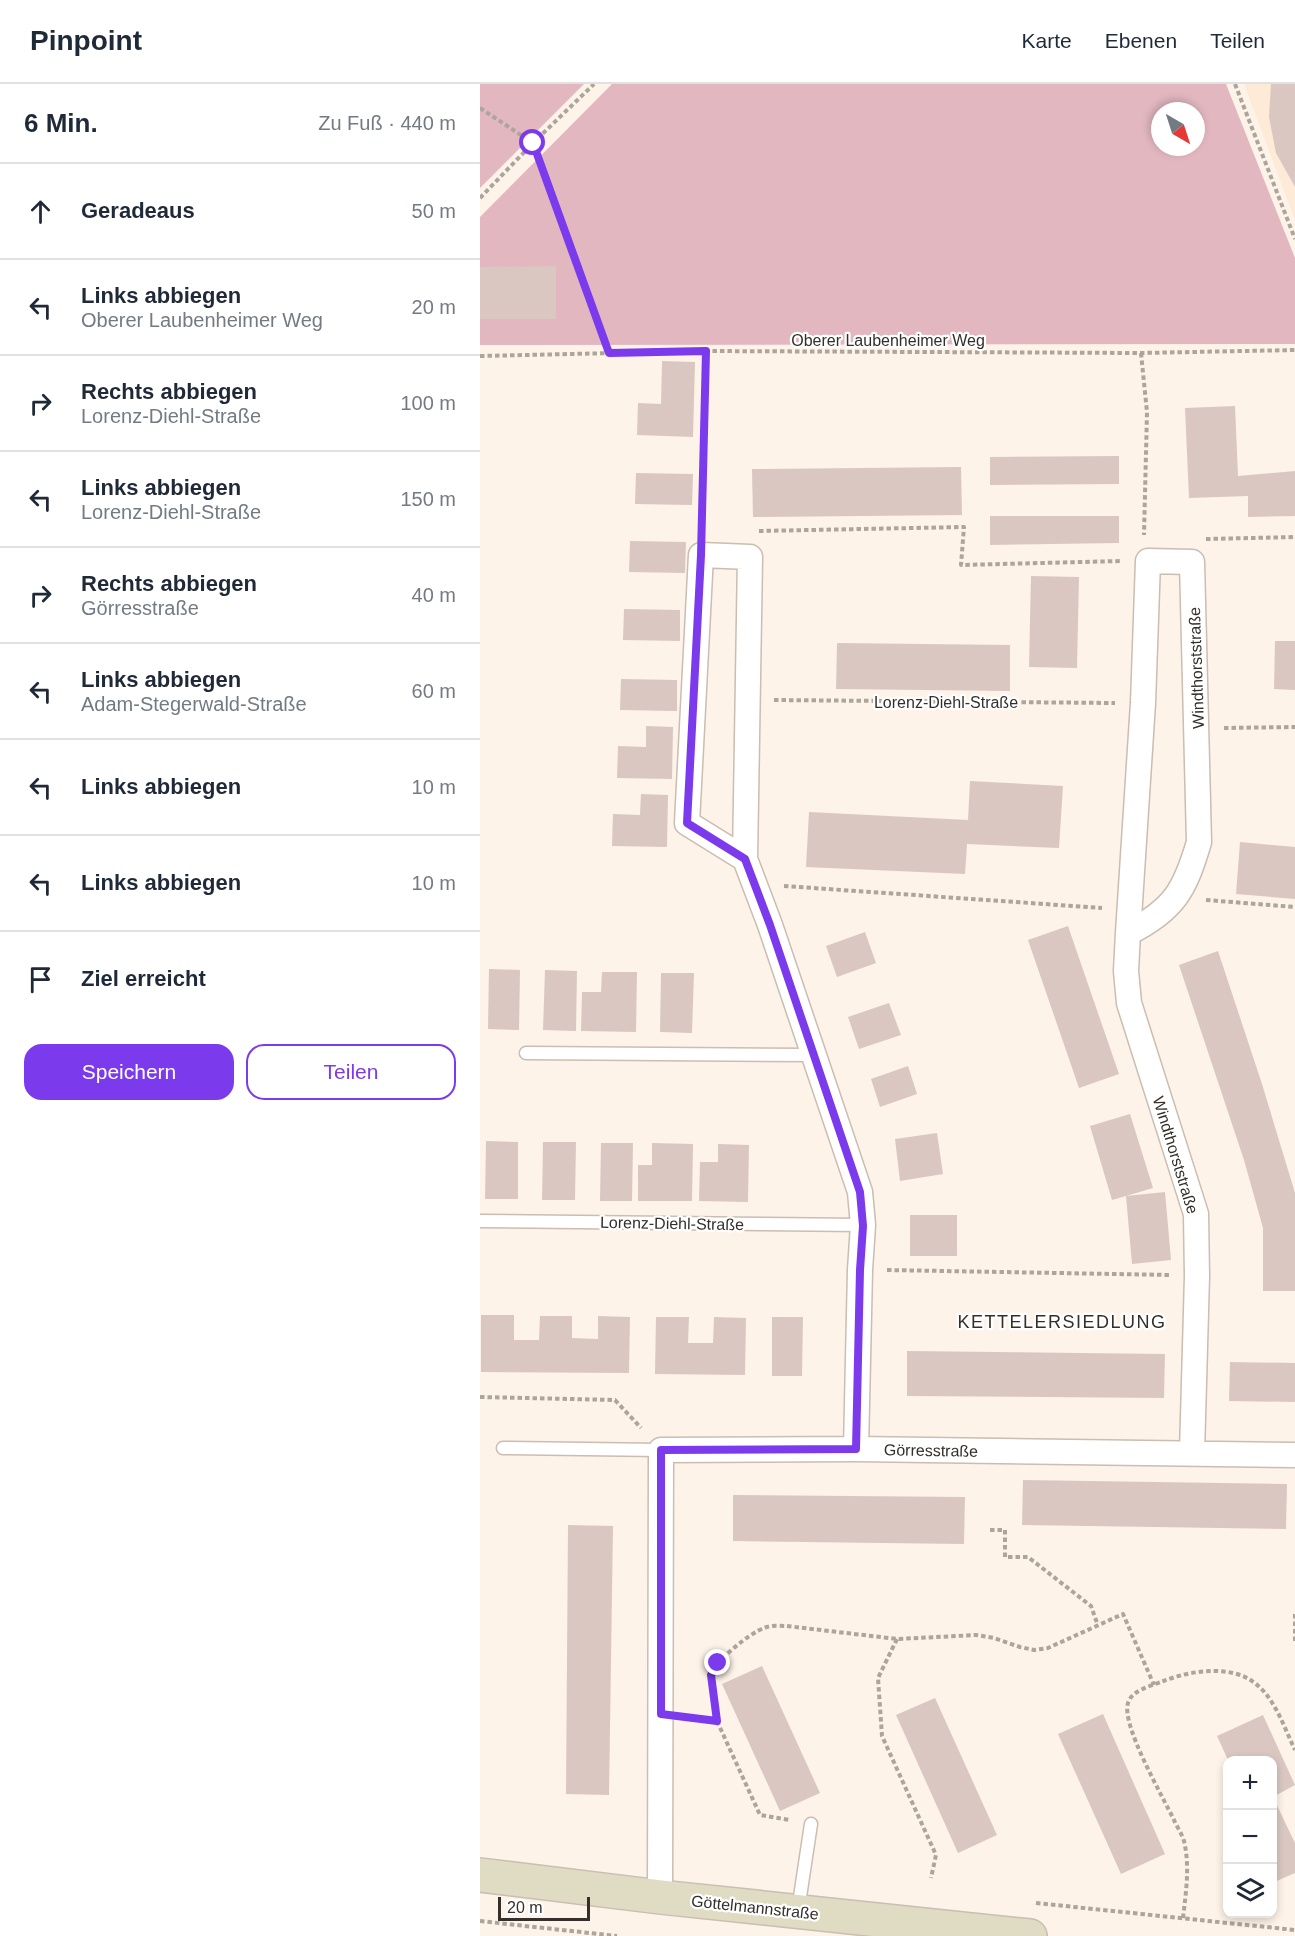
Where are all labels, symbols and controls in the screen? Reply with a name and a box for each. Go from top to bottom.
text: Pinpoint [30,25,142,56]
text: Karte [1022,29,1072,52]
text: Ebenen [1105,29,1177,52]
text: Teilen [1210,29,1265,52]
north arrow [1151,102,1205,156]
text: 6 Min. [24,108,98,138]
text: Zu Fuß · 440 m [318,112,456,134]
route start [519,129,545,155]
icon: ahead [24,195,57,228]
text: Geradeaus [81,198,195,223]
text: 50 m [412,200,456,222]
text: Links abbiegen [81,283,241,308]
icon: left [24,291,57,324]
text: 20 m [412,296,456,318]
text: Oberer Laubenheimer Weg [81,309,323,331]
street label: Oberer Laubenheimer Weg [791,332,985,349]
text: Rechts abbiegen [81,379,257,404]
icon: right [24,387,57,420]
text: 100 m [400,392,456,414]
text: Lorenz-Diehl-Straße [81,405,261,427]
text: Links abbiegen [81,475,241,500]
icon: left [24,483,57,516]
text: 150 m [400,488,456,510]
text: Lorenz-Diehl-Straße [81,501,261,523]
text: Rechts abbiegen [81,571,257,596]
icon: right [24,579,57,612]
text: 40 m [412,584,456,606]
text: Görresstraße [81,597,199,619]
street label: Windthorststraße [1186,607,1207,729]
text: Links abbiegen [81,667,241,692]
icon: left [24,675,57,708]
text: 60 m [412,680,456,702]
text: Adam-Stegerwald-Straße [81,693,307,715]
street label: Lorenz-Diehl-Straße [874,694,1018,711]
icon: left [24,771,57,804]
text: Links abbiegen [81,774,241,799]
text: 10 m [412,776,456,798]
icon: left [24,867,57,900]
text: Links abbiegen [81,870,241,895]
text: 10 m [412,872,456,894]
icon: arrive [24,963,57,996]
text: Ziel erreicht [81,966,206,991]
button: Speichern [24,1044,234,1100]
button: Teilen [246,1044,456,1100]
street label: Windthorststraße [1150,1094,1201,1216]
street label: Lorenz-Diehl-Straße [600,1214,744,1233]
district label: KETTELERSIEDLUNG [957,1312,1167,1332]
street label: Görresstraße [884,1441,978,1460]
route end [704,1649,730,1675]
map controls [1223,1756,1277,1918]
button: + [1223,1756,1277,1810]
button: − [1223,1810,1277,1864]
button: layers [1223,1864,1277,1918]
street label: Göttelmannstraße [690,1892,820,1923]
scale bar [498,1894,590,1922]
text: 20 m [507,1899,543,1916]

